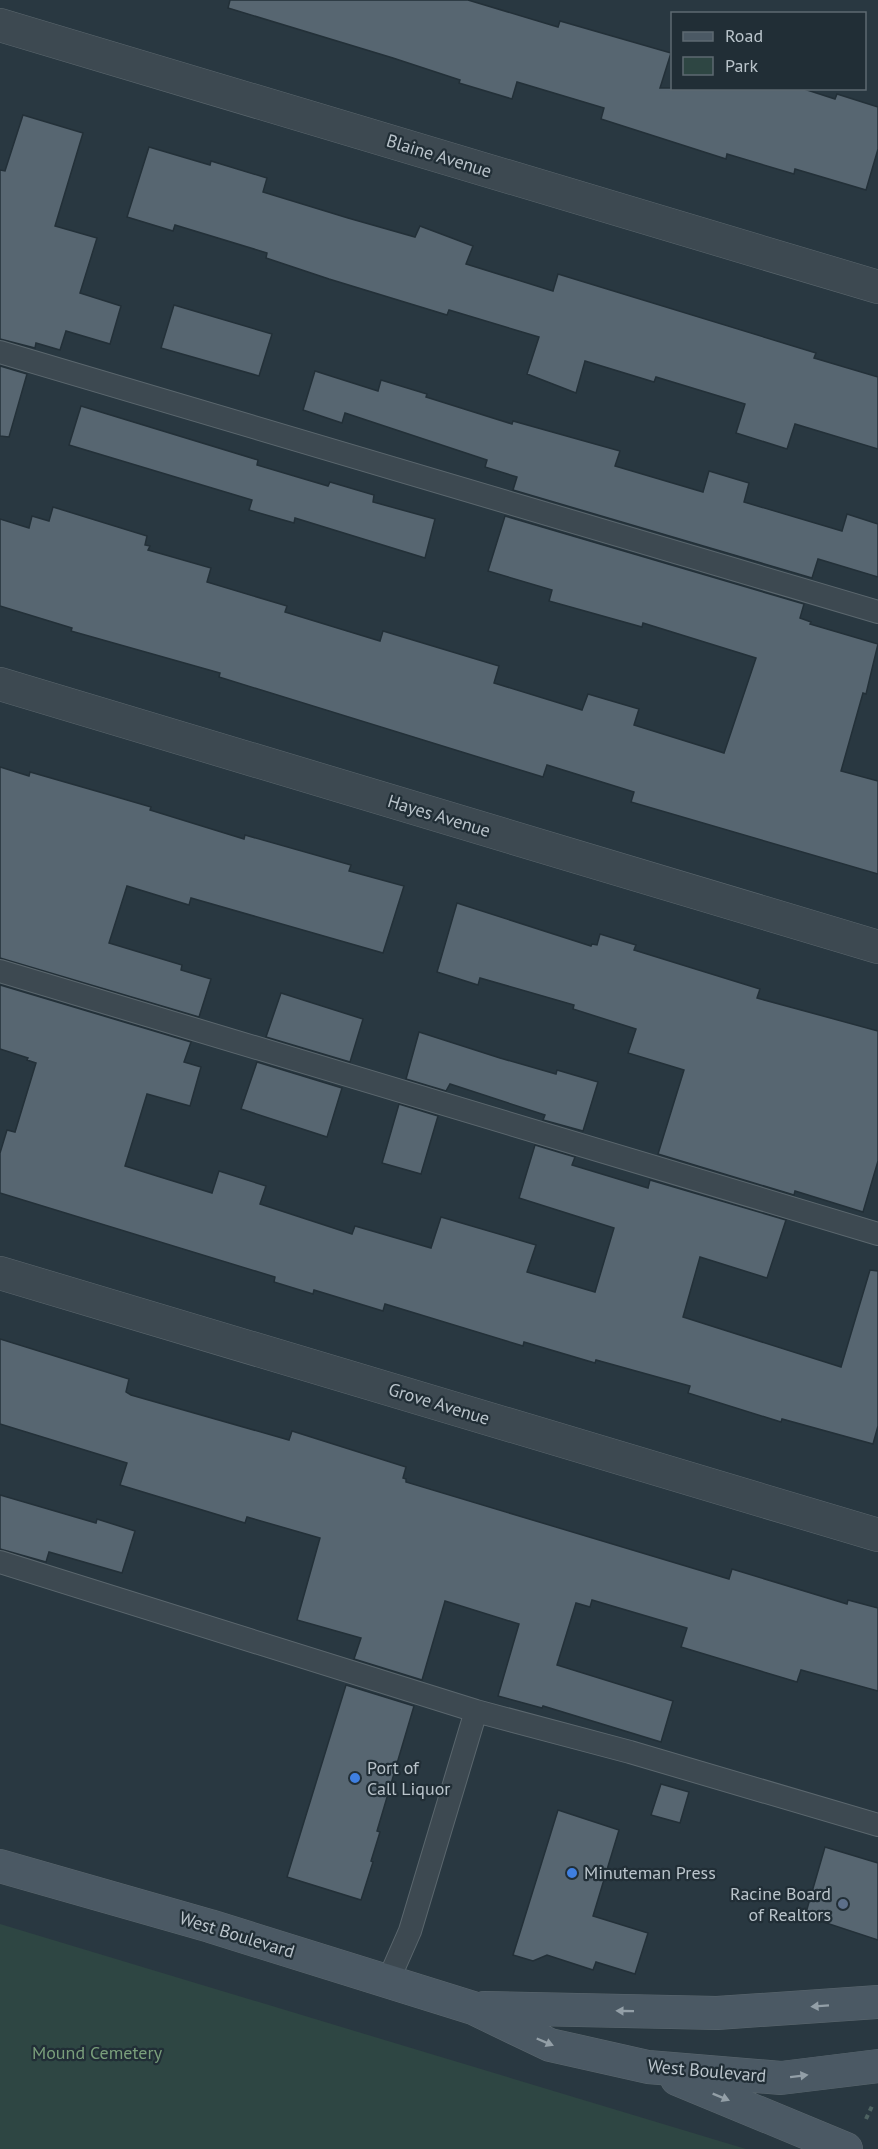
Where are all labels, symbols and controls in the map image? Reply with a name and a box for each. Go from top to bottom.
legend [671,12,866,90]
text: Road [725,24,763,47]
text: Park [725,54,758,77]
street label: Blaine Avenue [384,129,495,182]
street label: Hayes Avenue [385,789,493,842]
street label: Grove Avenue [386,1377,493,1430]
place label: Port of Call Liquor [367,1756,450,1800]
marker: Port of Call Liquor [348,1771,362,1785]
place label: Minuteman Press [584,1861,716,1884]
marker: Minuteman Press [565,1866,579,1880]
place label: Racine Board of Realtors [730,1882,831,1926]
marker: Racine Board of Realtors [836,1897,850,1911]
street label: West Boulevard [177,1906,297,1963]
one-way arrow [810,2001,829,2011]
one-way arrow [615,2007,634,2016]
one-way arrow [536,2038,554,2047]
park label: Mound Cemetery [32,2041,163,2064]
street label: West Boulevard [647,2054,767,2087]
one-way arrow [790,2071,809,2081]
one-way arrow [713,2092,731,2102]

